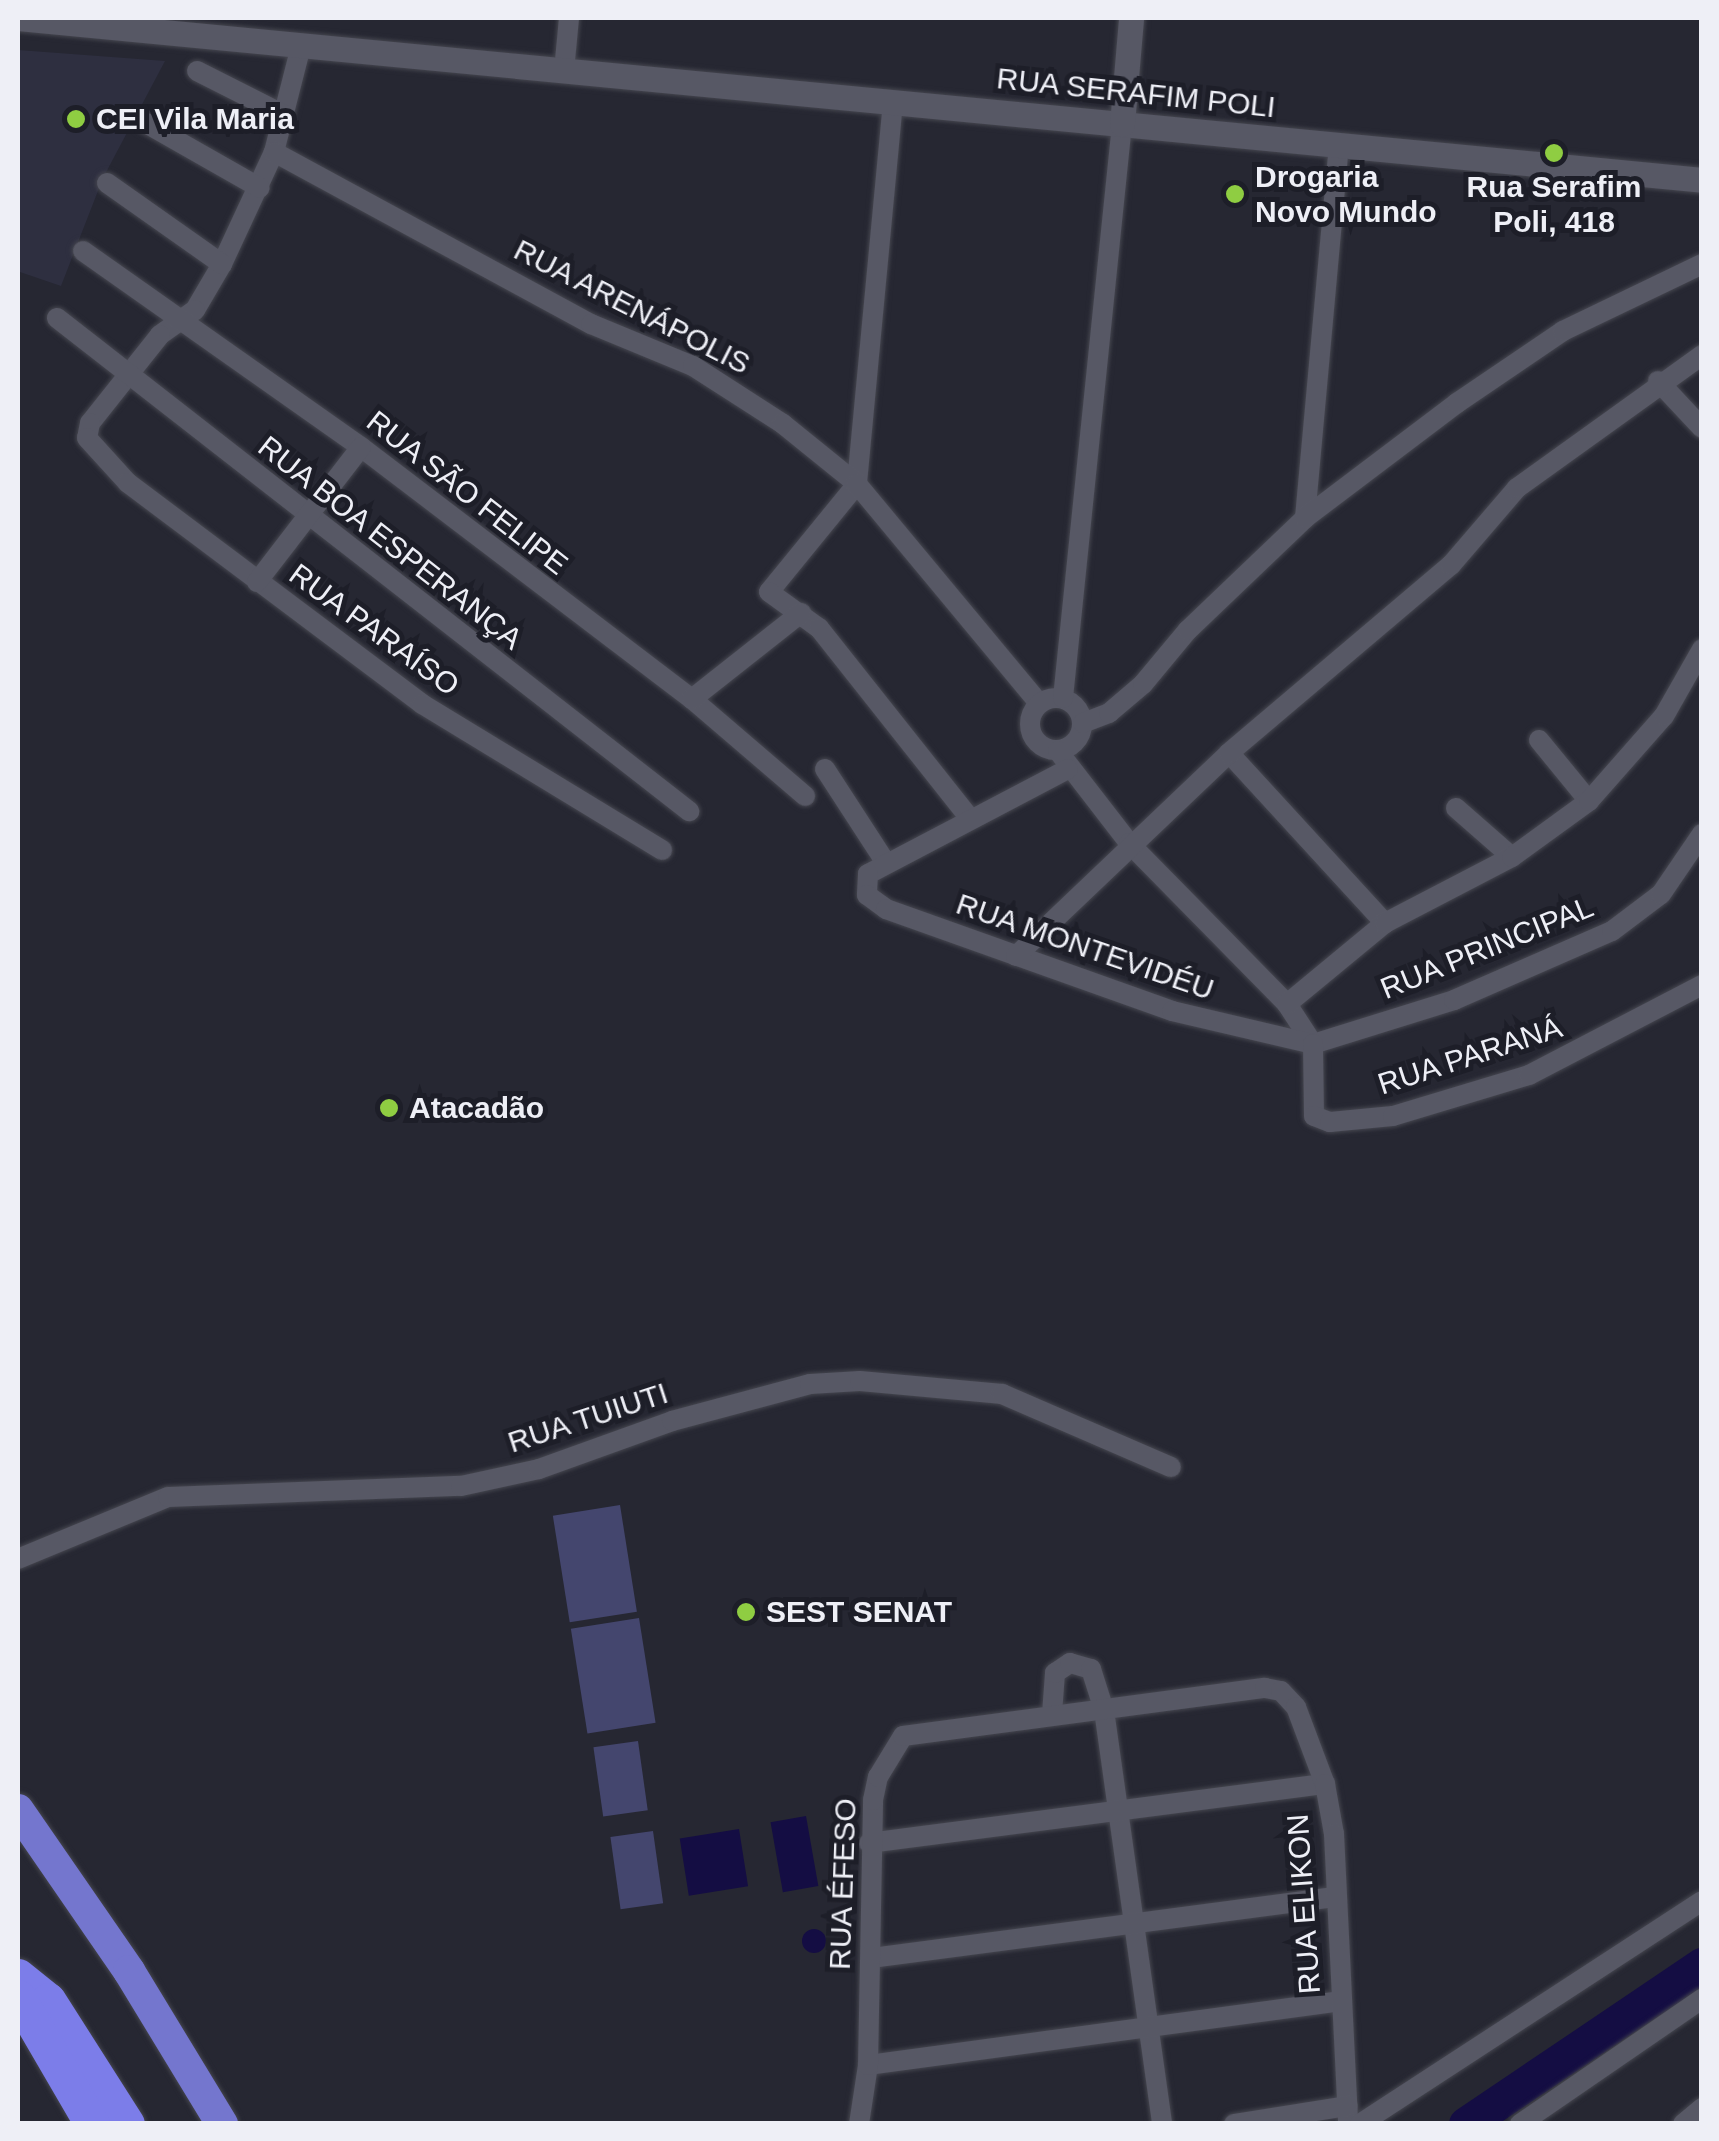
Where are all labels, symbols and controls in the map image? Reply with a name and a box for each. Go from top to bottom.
street label: RUA SERAFIM POLI [994,60,1278,126]
place label: CEI Vila Maria [96,101,294,137]
marker: CEI Vila Maria [65,108,87,130]
marker: Rua Serafim Poli, 418 [1543,142,1565,164]
place label: Drogaria Novo Mundo [1255,159,1437,230]
place label: Rua Serafim Poli, 418 [1466,169,1642,240]
marker: Drogaria Novo Mundo [1224,183,1246,205]
street label: RUA ARENÁPOLIS [506,231,758,383]
street label: RUA SÃO FELIPE [359,403,575,583]
street label: RUA BOA ESPERANÇA [250,428,530,658]
street label: RUA PARAÍSO [281,556,467,704]
street label: RUA MONTEVIDÉU [951,886,1219,1008]
street label: RUA PRINCIPAL [1375,889,1599,1007]
street label: RUA PARANÁ [1373,1009,1567,1103]
place label: Atacadão [409,1090,544,1126]
marker: Atacadão [378,1097,400,1119]
street label: RUA TUIUTI [502,1375,674,1461]
place label: SEST SENAT [766,1594,952,1630]
marker: SEST SENAT [735,1601,757,1623]
street label: RUA ÉFESO [822,1797,864,1971]
street label: RUA ELIKON [1280,1812,1328,1996]

